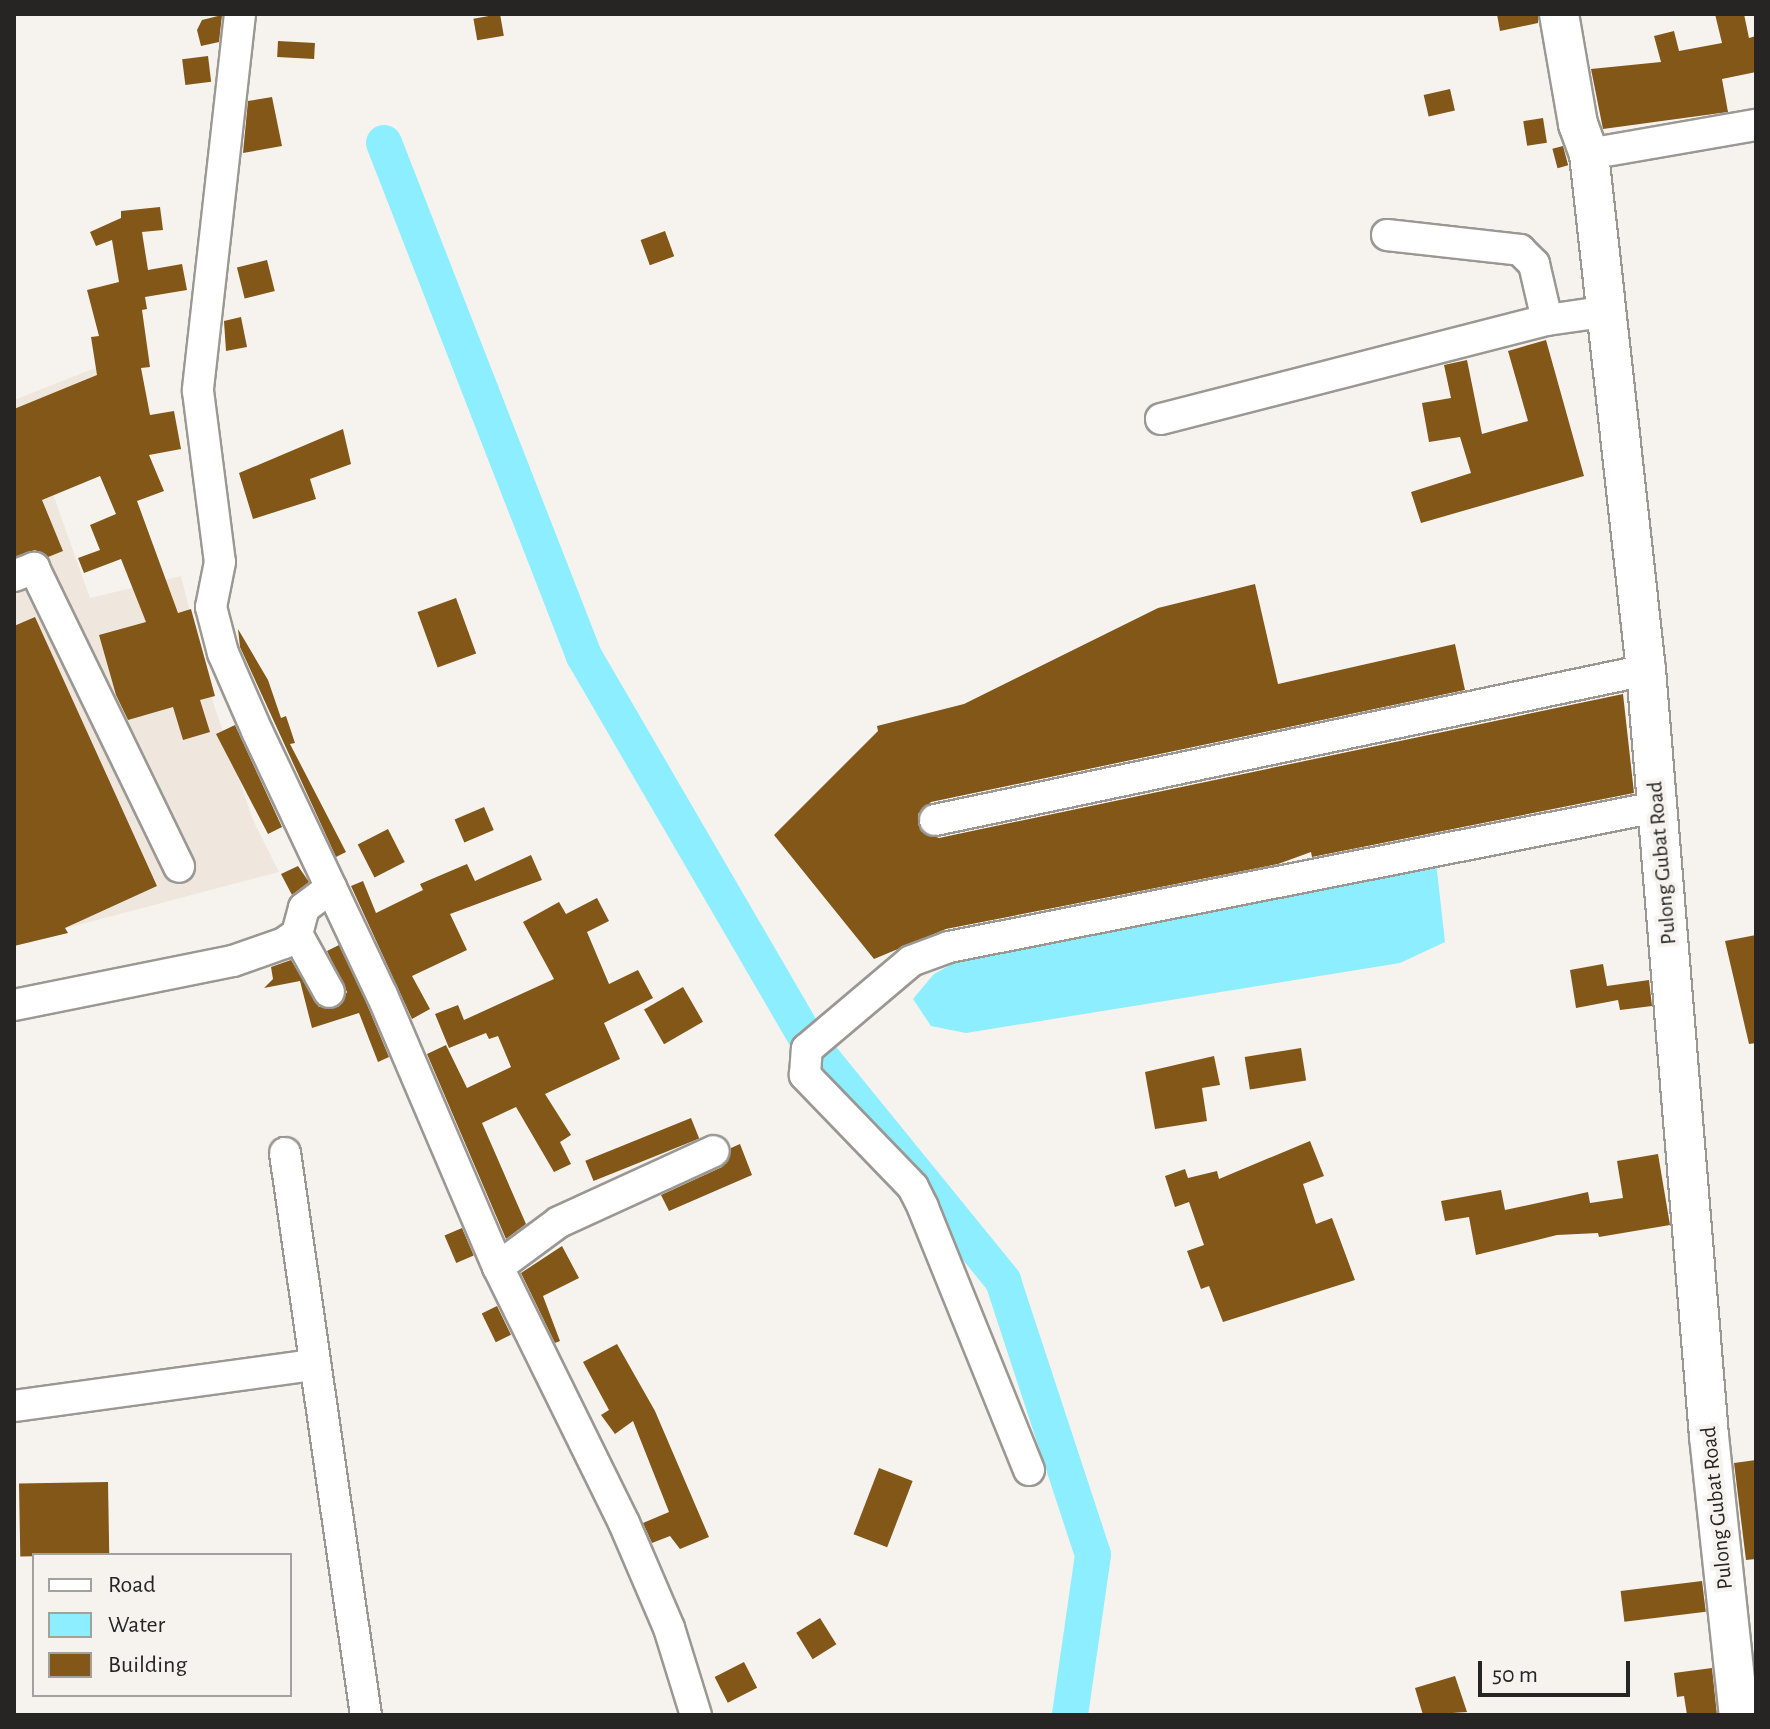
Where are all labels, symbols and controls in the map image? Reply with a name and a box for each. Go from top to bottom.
street label: Pulong Gubat Road [1642,780,1682,946]
street label: Pulong Gubat Road [1695,1425,1739,1591]
legend [32,1553,292,1697]
text: Road [108,1573,156,1597]
text: Water [108,1613,165,1637]
scale bar [1482,1645,1634,1695]
text: Building [108,1653,187,1677]
text: 50 m [1492,1663,1538,1687]

